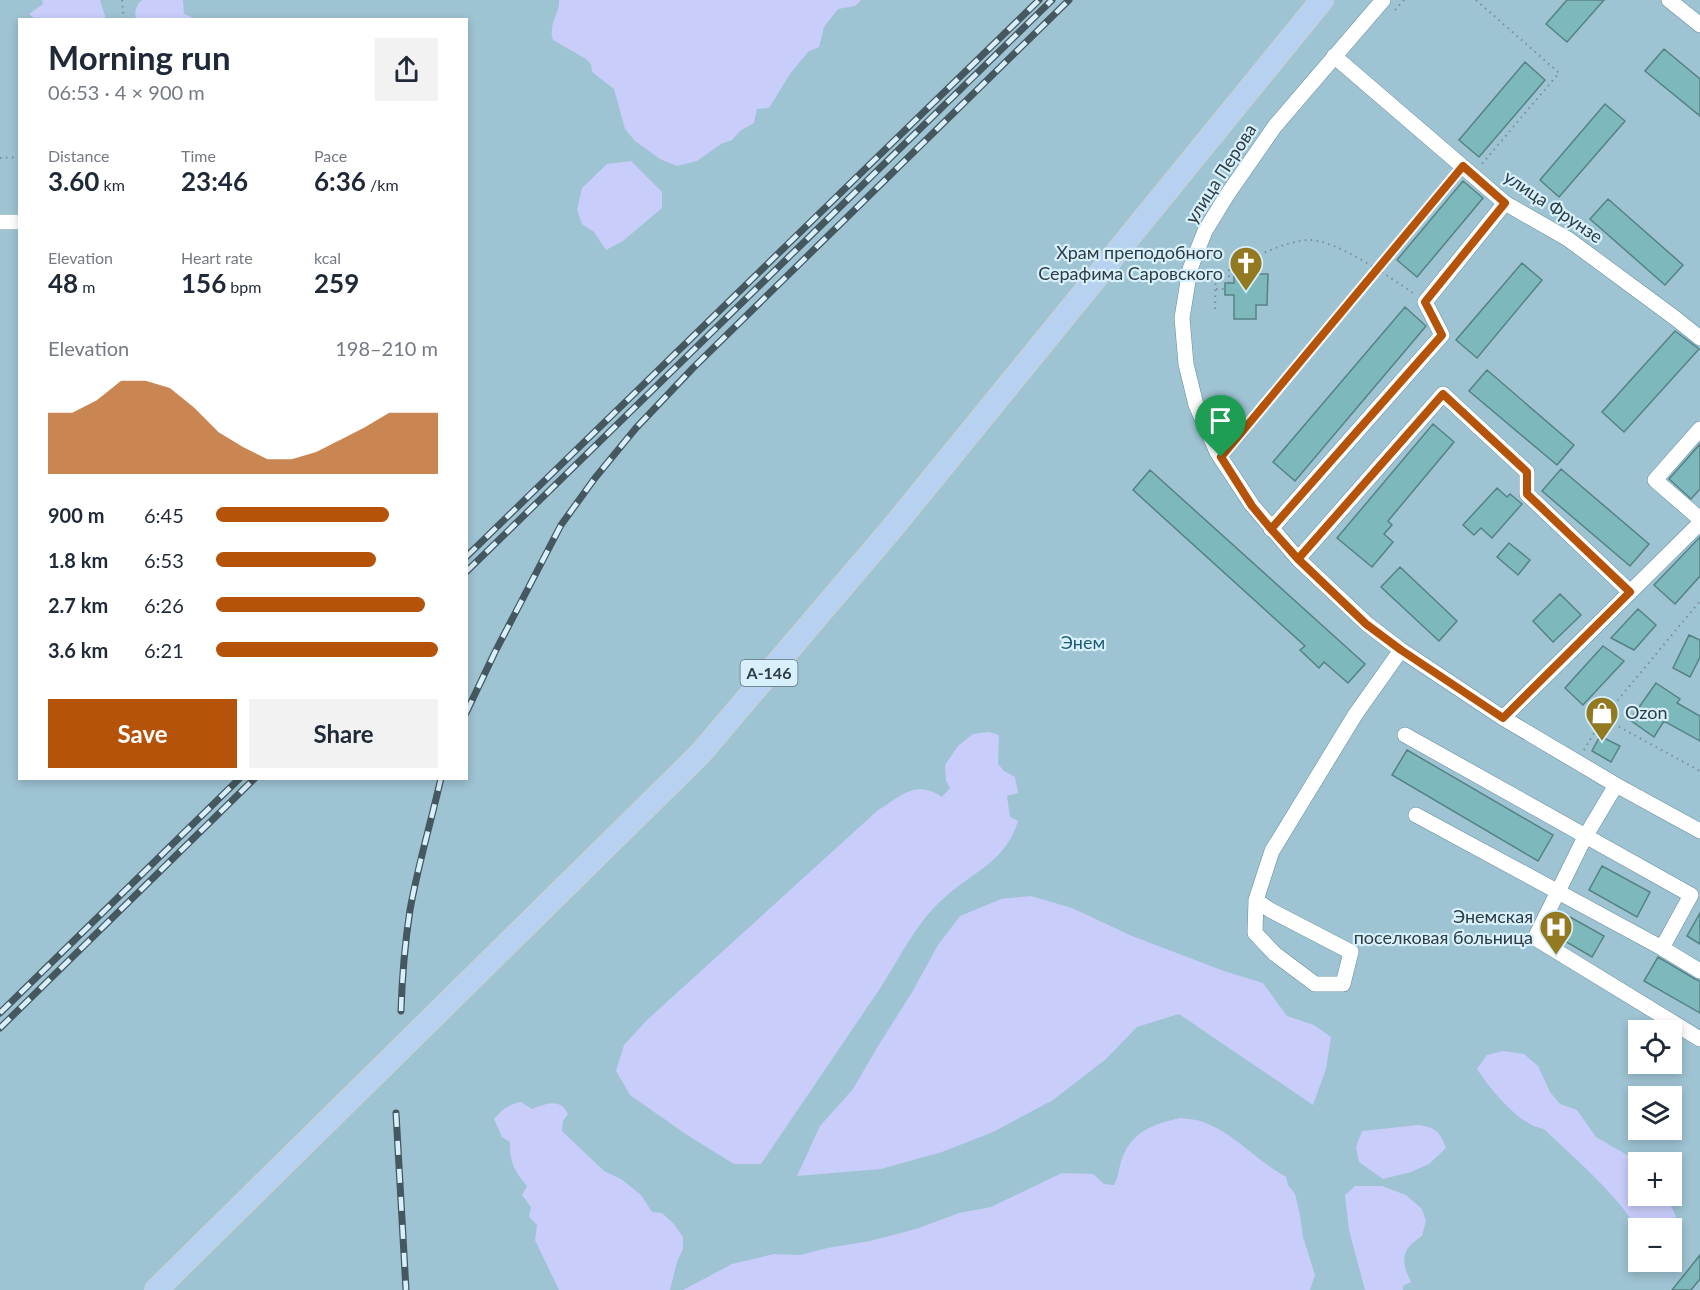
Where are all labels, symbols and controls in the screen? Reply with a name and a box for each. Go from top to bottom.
text: Morning run [48,37,231,77]
button: share [375,38,438,101]
text: 06:53 · 4 × 900 m [48,80,205,104]
street label: улица Перова [1180,119,1261,227]
text: Distance [48,146,109,165]
text: Time [181,146,216,165]
text: Pace [314,146,347,165]
text: 3.60 [48,165,99,197]
text: 23:46 [181,165,248,197]
text: 6:36 [314,165,366,197]
street label: улица Фрунзе [1500,165,1607,247]
text: km [99,175,125,194]
text: /km [366,175,399,194]
place label: Храм преподобного Серафима Саровского [1038,241,1223,284]
church icon: Храм преподобного Серафима Саровского [1228,245,1264,292]
text: Elevation [48,248,113,267]
text: Heart rate [181,248,253,267]
text: kcal [314,248,341,267]
text: 48 [48,267,78,299]
text: 156 [181,267,226,299]
text: 259 [314,267,359,299]
text: m [78,277,95,296]
text: bpm [226,277,261,296]
text: Elevation [48,336,129,360]
text: 198–210 m [335,336,438,360]
pin [1195,395,1246,457]
icon: arrive [1204,404,1237,437]
text: 900 m [48,503,104,527]
text: 6:45 [144,503,184,527]
text: 1.8 km [48,548,108,572]
text: 6:53 [144,548,184,572]
text: 2.7 km [48,593,108,617]
text: 6:26 [144,593,184,617]
park label: Энем [1061,631,1105,653]
text: 3.6 km [48,638,108,662]
text: 6:21 [144,638,184,662]
road number: А-146 [740,660,798,686]
shop icon: Ozon [1584,695,1620,742]
button: Save [48,699,237,768]
button: Share [249,699,438,768]
place label: Ozon [1625,701,1667,723]
place label: Энемская поселковая больница [1354,905,1533,948]
hospital icon: Энемская поселковая больница [1538,909,1574,956]
map controls [1628,1020,1682,1272]
button: locate [1628,1020,1682,1074]
button: layers [1628,1086,1682,1140]
button: + [1628,1152,1682,1206]
button: − [1628,1218,1682,1272]

